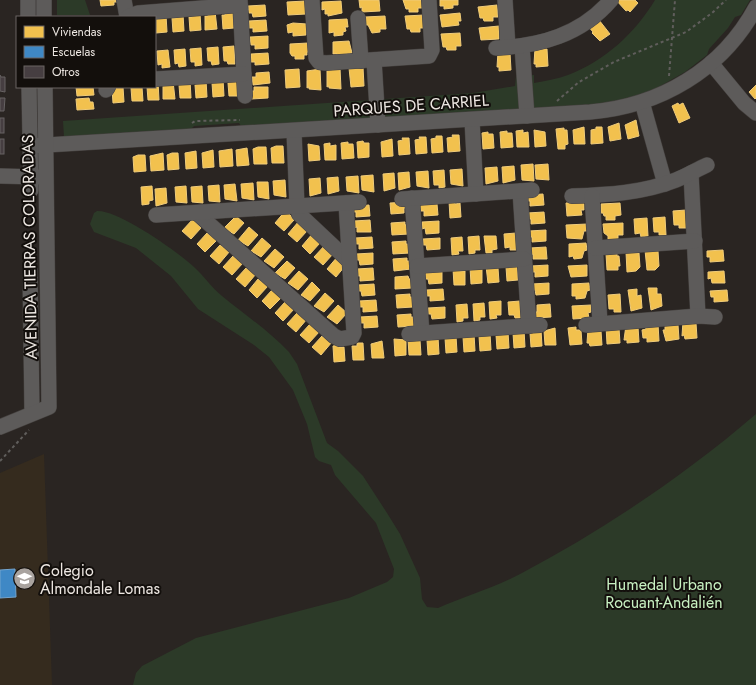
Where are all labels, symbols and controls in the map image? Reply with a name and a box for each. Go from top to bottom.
legend [16,16,156,88]
text: Viviendas [52,23,102,41]
text: Escuelas [52,43,95,61]
text: Otros [52,63,80,81]
street label: PARQUES DE CARRIEL [333,89,490,122]
street label: AVENIDA TIERRAS COLORADAS [16,134,43,360]
place label: Colegio Almondale Lomas [40,559,160,600]
school or university icon: Colegio Almondale Lomas [11,566,37,592]
park label: Humedal Urbano Rocuant-Andalién [605,573,723,614]

